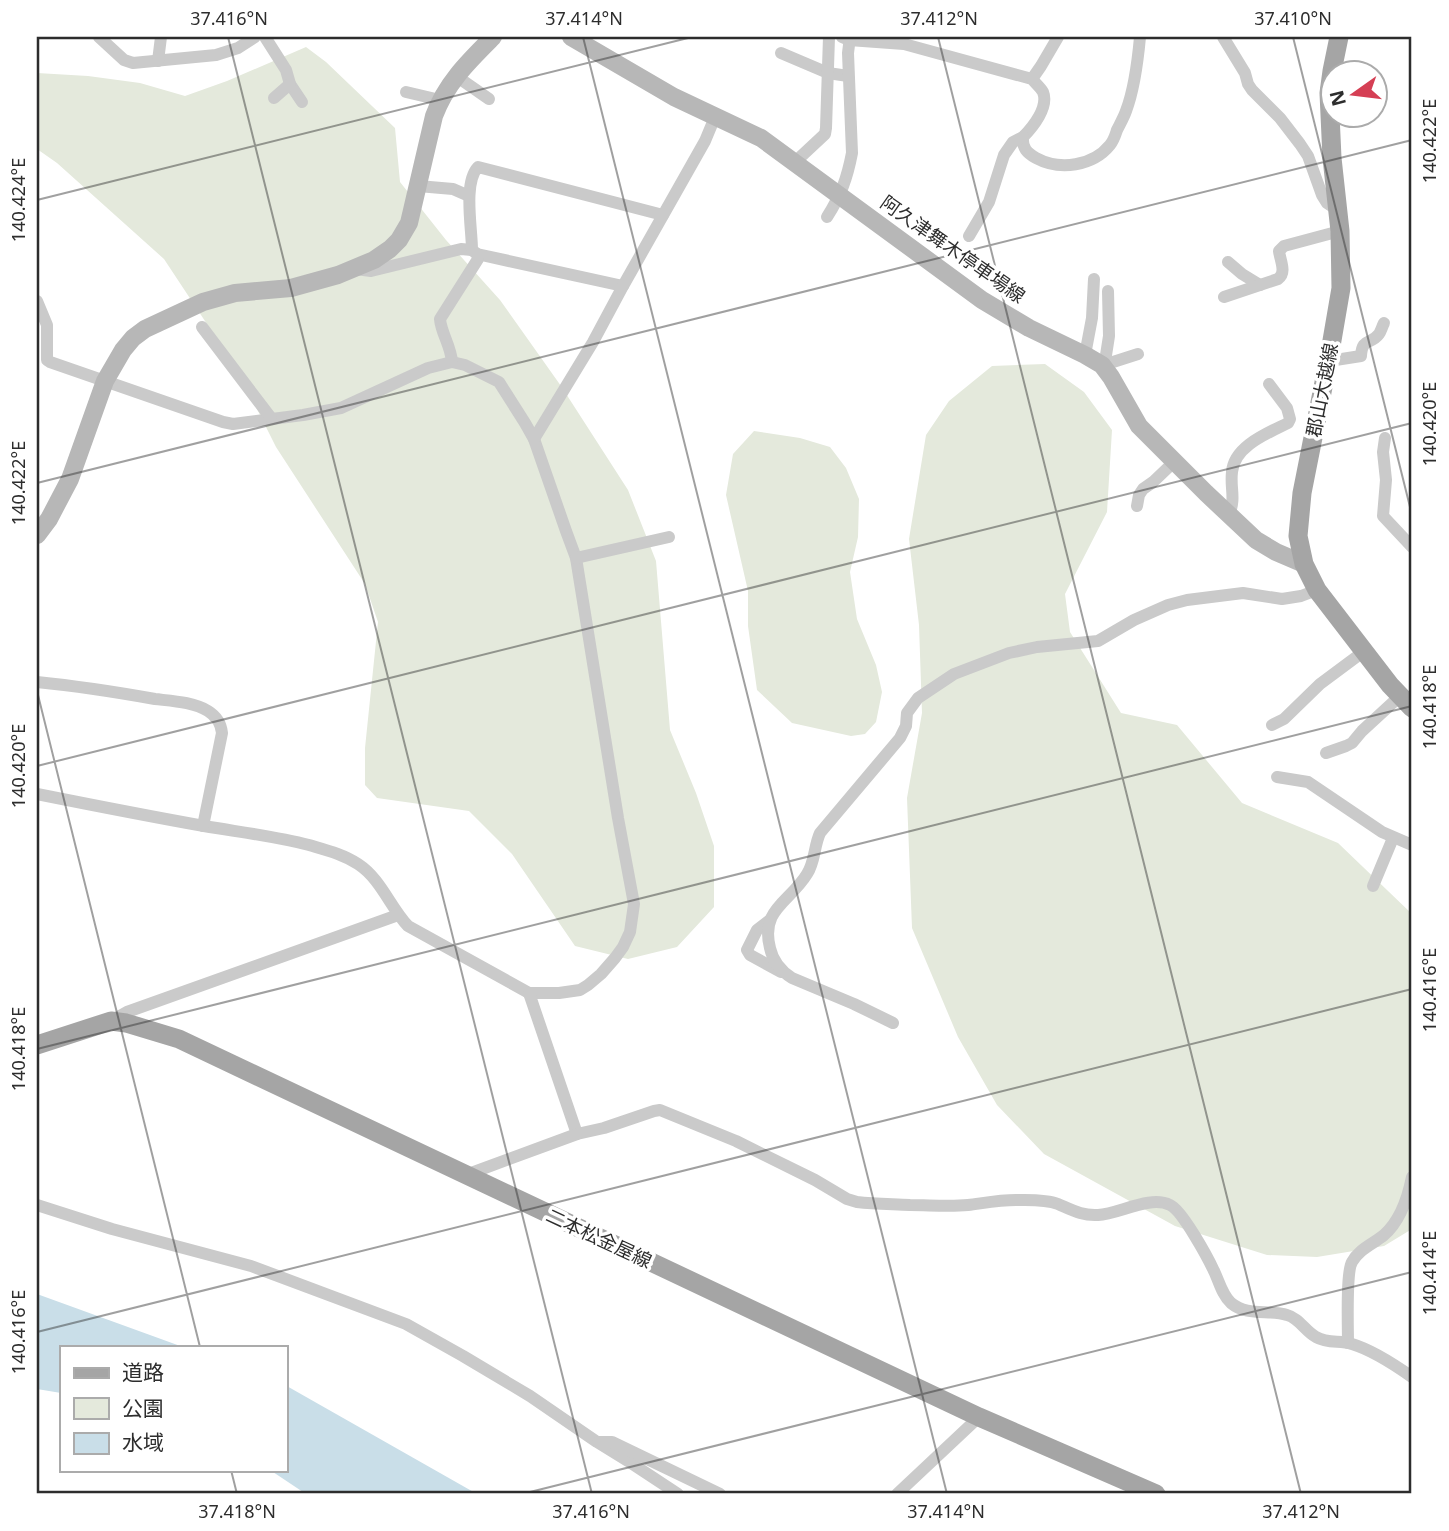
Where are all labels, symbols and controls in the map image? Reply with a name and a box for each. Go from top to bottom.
text: 37.416°N [190,6,268,30]
text: 37.414°N [545,6,623,30]
text: 37.412°N [900,6,978,30]
text: 37.410°N [1254,6,1332,30]
north arrow [1320,60,1390,130]
text: N [1323,87,1352,109]
text: 140.422°E [1417,99,1441,183]
text: 140.424°E [6,158,30,242]
street label: 阿久津舞木停車場線 [875,189,1031,309]
street label: 郡山大越線 [1300,341,1344,439]
text: 140.420°E [1417,382,1441,466]
text: 140.422°E [6,441,30,525]
text: 140.418°E [1417,665,1441,749]
text: 140.420°E [6,724,30,808]
text: 140.416°E [1417,948,1441,1032]
text: 140.418°E [6,1007,30,1091]
street label: 二本松金屋線 [542,1202,656,1274]
text: 140.414°E [1417,1231,1441,1315]
text: 140.416°E [6,1290,30,1374]
legend [60,1346,287,1472]
text: 道路 [122,1358,164,1386]
text: 公園 [122,1394,164,1422]
text: 水域 [122,1428,164,1456]
text: 37.418°N [198,1499,276,1523]
text: 37.416°N [552,1499,630,1523]
text: 37.414°N [907,1499,985,1523]
text: 37.412°N [1262,1499,1340,1523]

